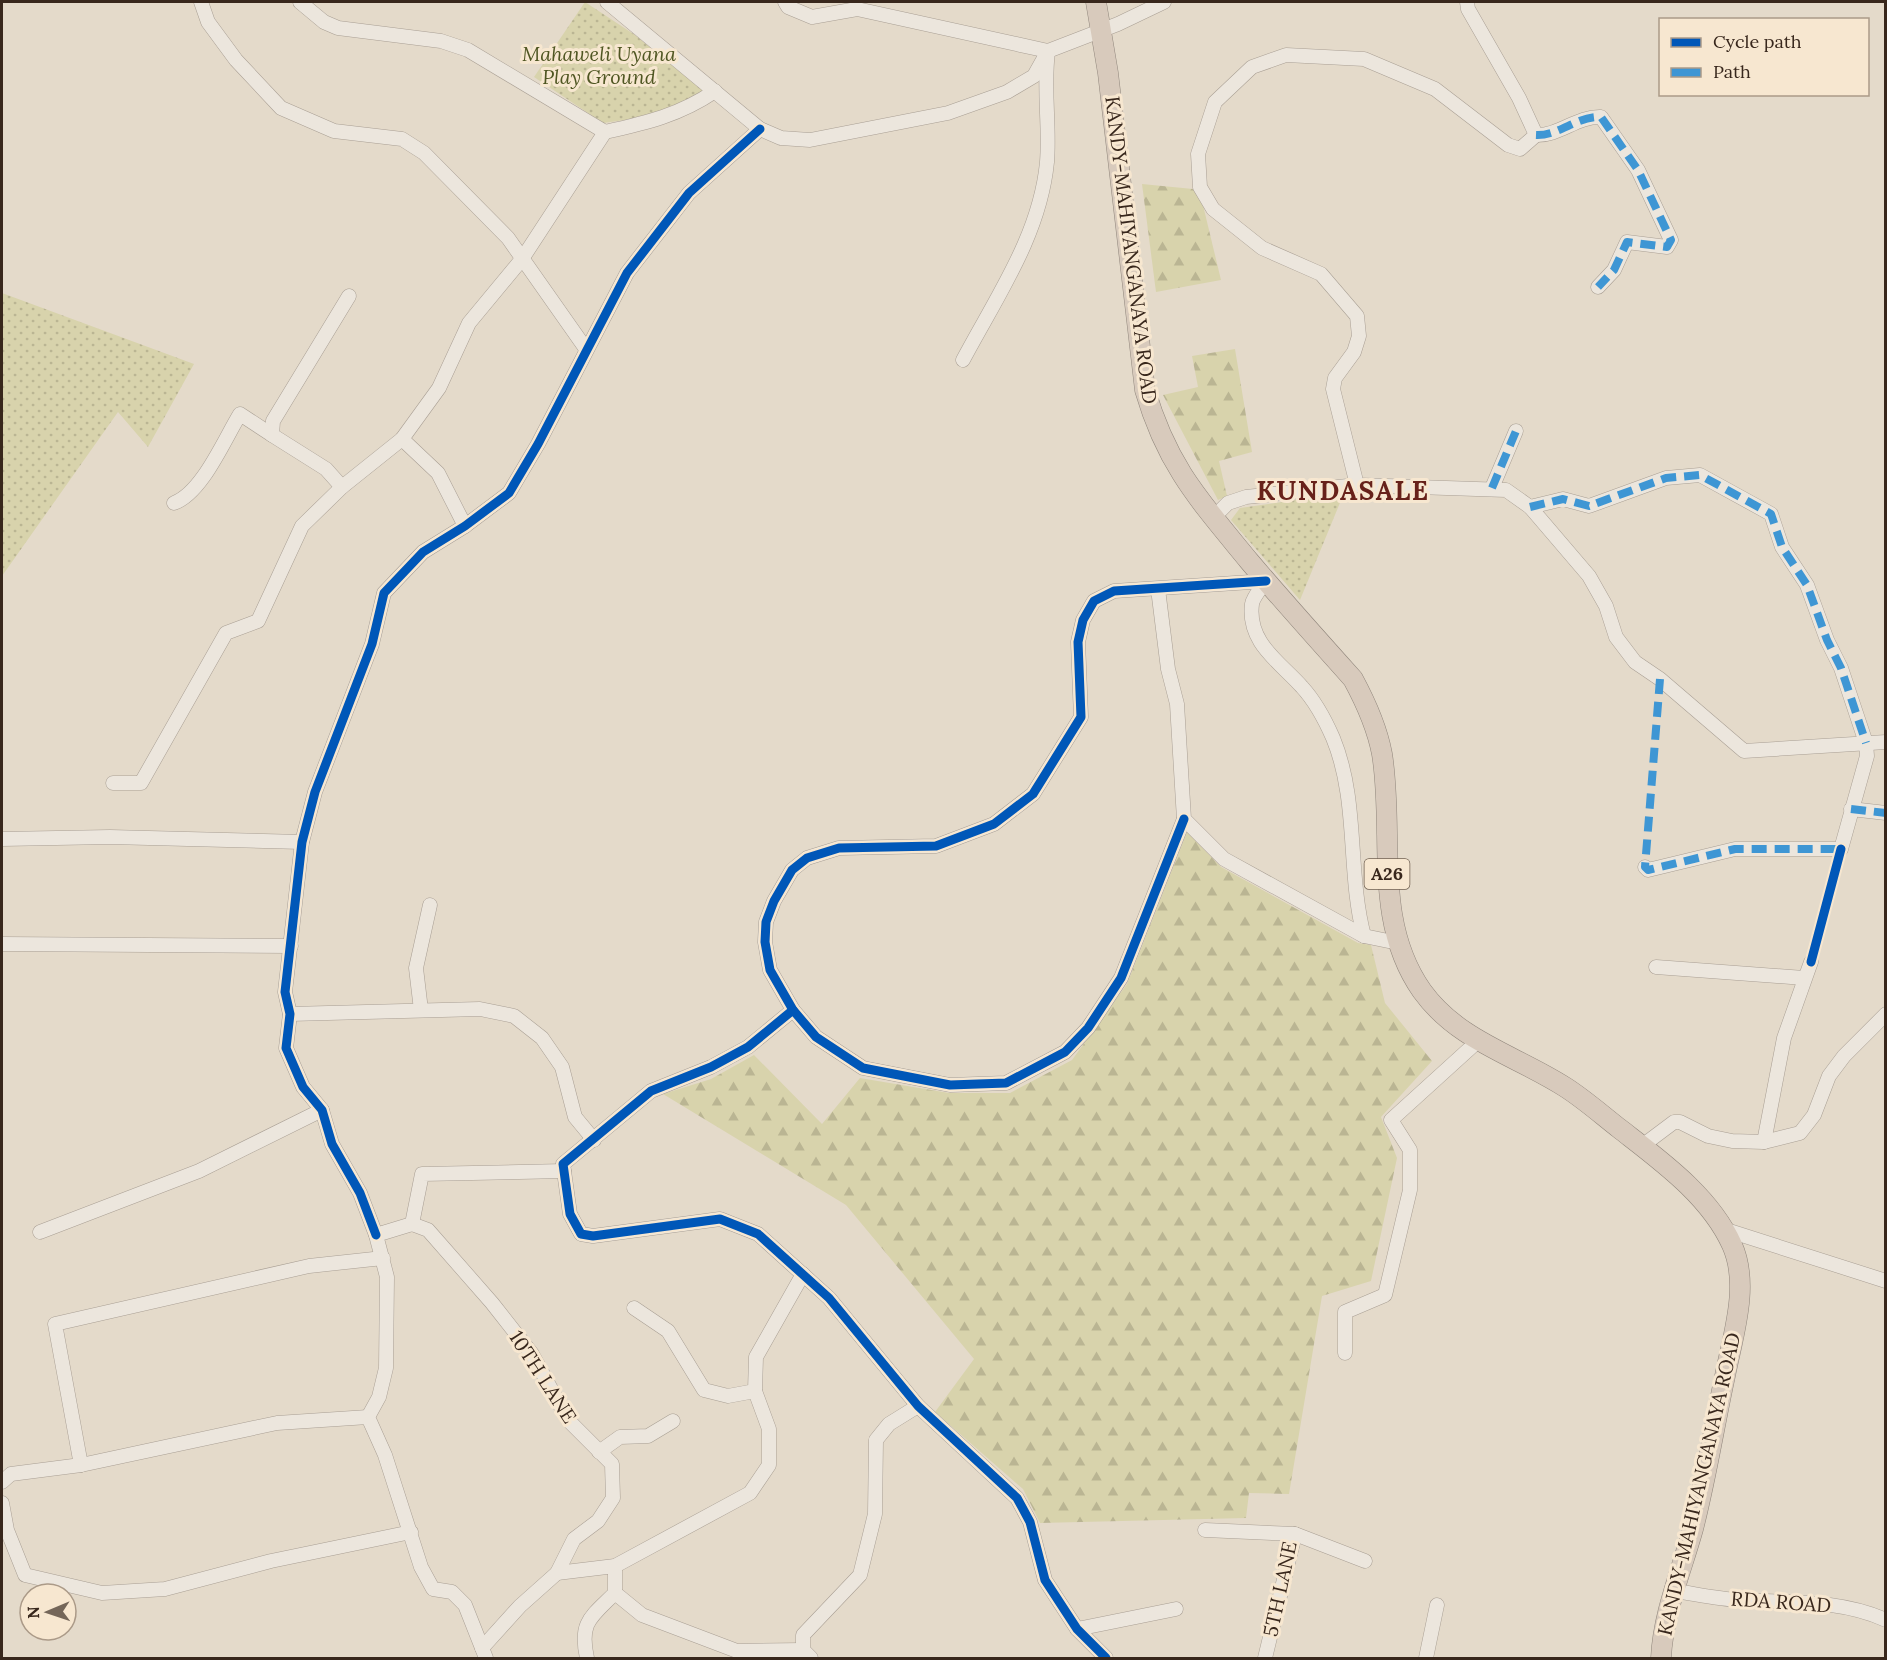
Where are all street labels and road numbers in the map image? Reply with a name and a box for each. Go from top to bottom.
street label: KANDY-MAHIYANGANAYA ROAD [1100,95,1163,405]
road number: A26 [1364,859,1410,889]
street label: 10TH LANE [504,1326,583,1428]
street label: KANDY-MAHIYANGANAYA ROAD [1651,1330,1746,1638]
street label: 5TH LANE [1257,1539,1302,1639]
street label: RDA ROAD [1730,1586,1832,1617]

